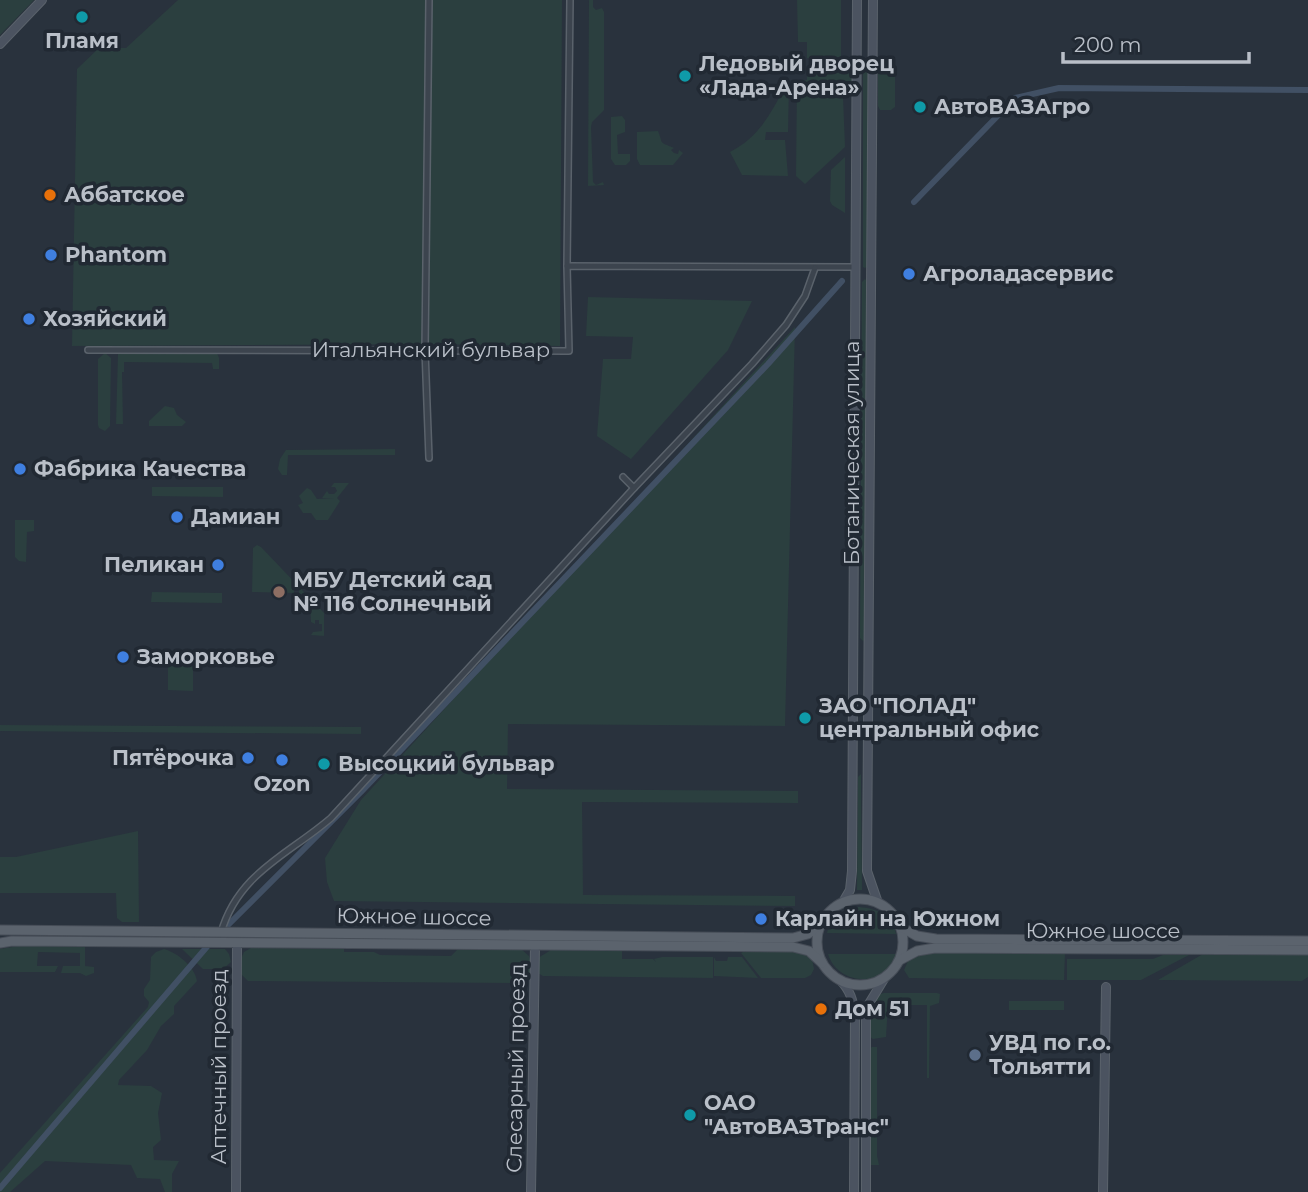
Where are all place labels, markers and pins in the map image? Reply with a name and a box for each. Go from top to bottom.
marker: Пламя [74,9,90,25]
place label: Пламя [45,28,119,53]
place label: Ледовый дворец «Лада-Арена» [699,51,894,100]
marker: Ледовый дворец «Лада-Арена» [677,68,693,84]
place label: АвтоВАЗАгро [934,94,1091,119]
marker: АвтоВАЗАгро [912,99,928,115]
place label: Аббатское [64,182,185,207]
marker: Аббатское [42,187,58,203]
place label: Phantom [65,242,167,267]
marker: Phantom [43,247,59,263]
place label: Агроладасервис [923,261,1114,286]
marker: Агроладасервис [901,266,917,282]
place label: Хозяйский [43,306,167,331]
marker: Хозяйский [21,311,37,327]
place label: Фабрика Качества [34,456,246,481]
marker: Фабрика Качества [12,461,28,477]
place label: Дамиан [191,504,280,529]
marker: Дамиан [169,509,185,525]
place label: Пеликан [104,552,204,577]
marker: Пеликан [210,557,226,573]
place label: МБУ Детский сад № 116 Солнечный [293,567,492,616]
marker: МБУ Детский сад № 116 Солнечный [271,584,287,600]
place label: Заморковье [136,644,275,669]
marker: Заморковье [115,649,131,665]
place label: ЗАО "ПОЛАД" центральный офис [818,693,1040,742]
marker: ЗАО "ПОЛАД" центральный офис [797,710,813,726]
place label: Пятёрочка [112,745,234,770]
marker: Пятёрочка [240,750,256,766]
place label: Высоцкий бульвар [338,751,555,776]
marker: Ozon [274,752,290,768]
marker: Высоцкий бульвар [316,756,332,772]
place label: Ozon [253,771,311,796]
place label: Карлайн на Южном [775,906,1000,931]
marker: Карлайн на Южном [753,911,769,927]
place label: Дом 51 [835,996,910,1021]
marker: Дом 51 [813,1001,829,1017]
place label: УВД по г.о. Тольятти [989,1030,1111,1079]
marker: УВД по г.о. Тольятти [967,1047,983,1063]
place label: ОАО "АвтоВАЗТранс" [704,1090,889,1139]
marker: ОАО "АвтоВАЗТранс" [682,1107,698,1123]

